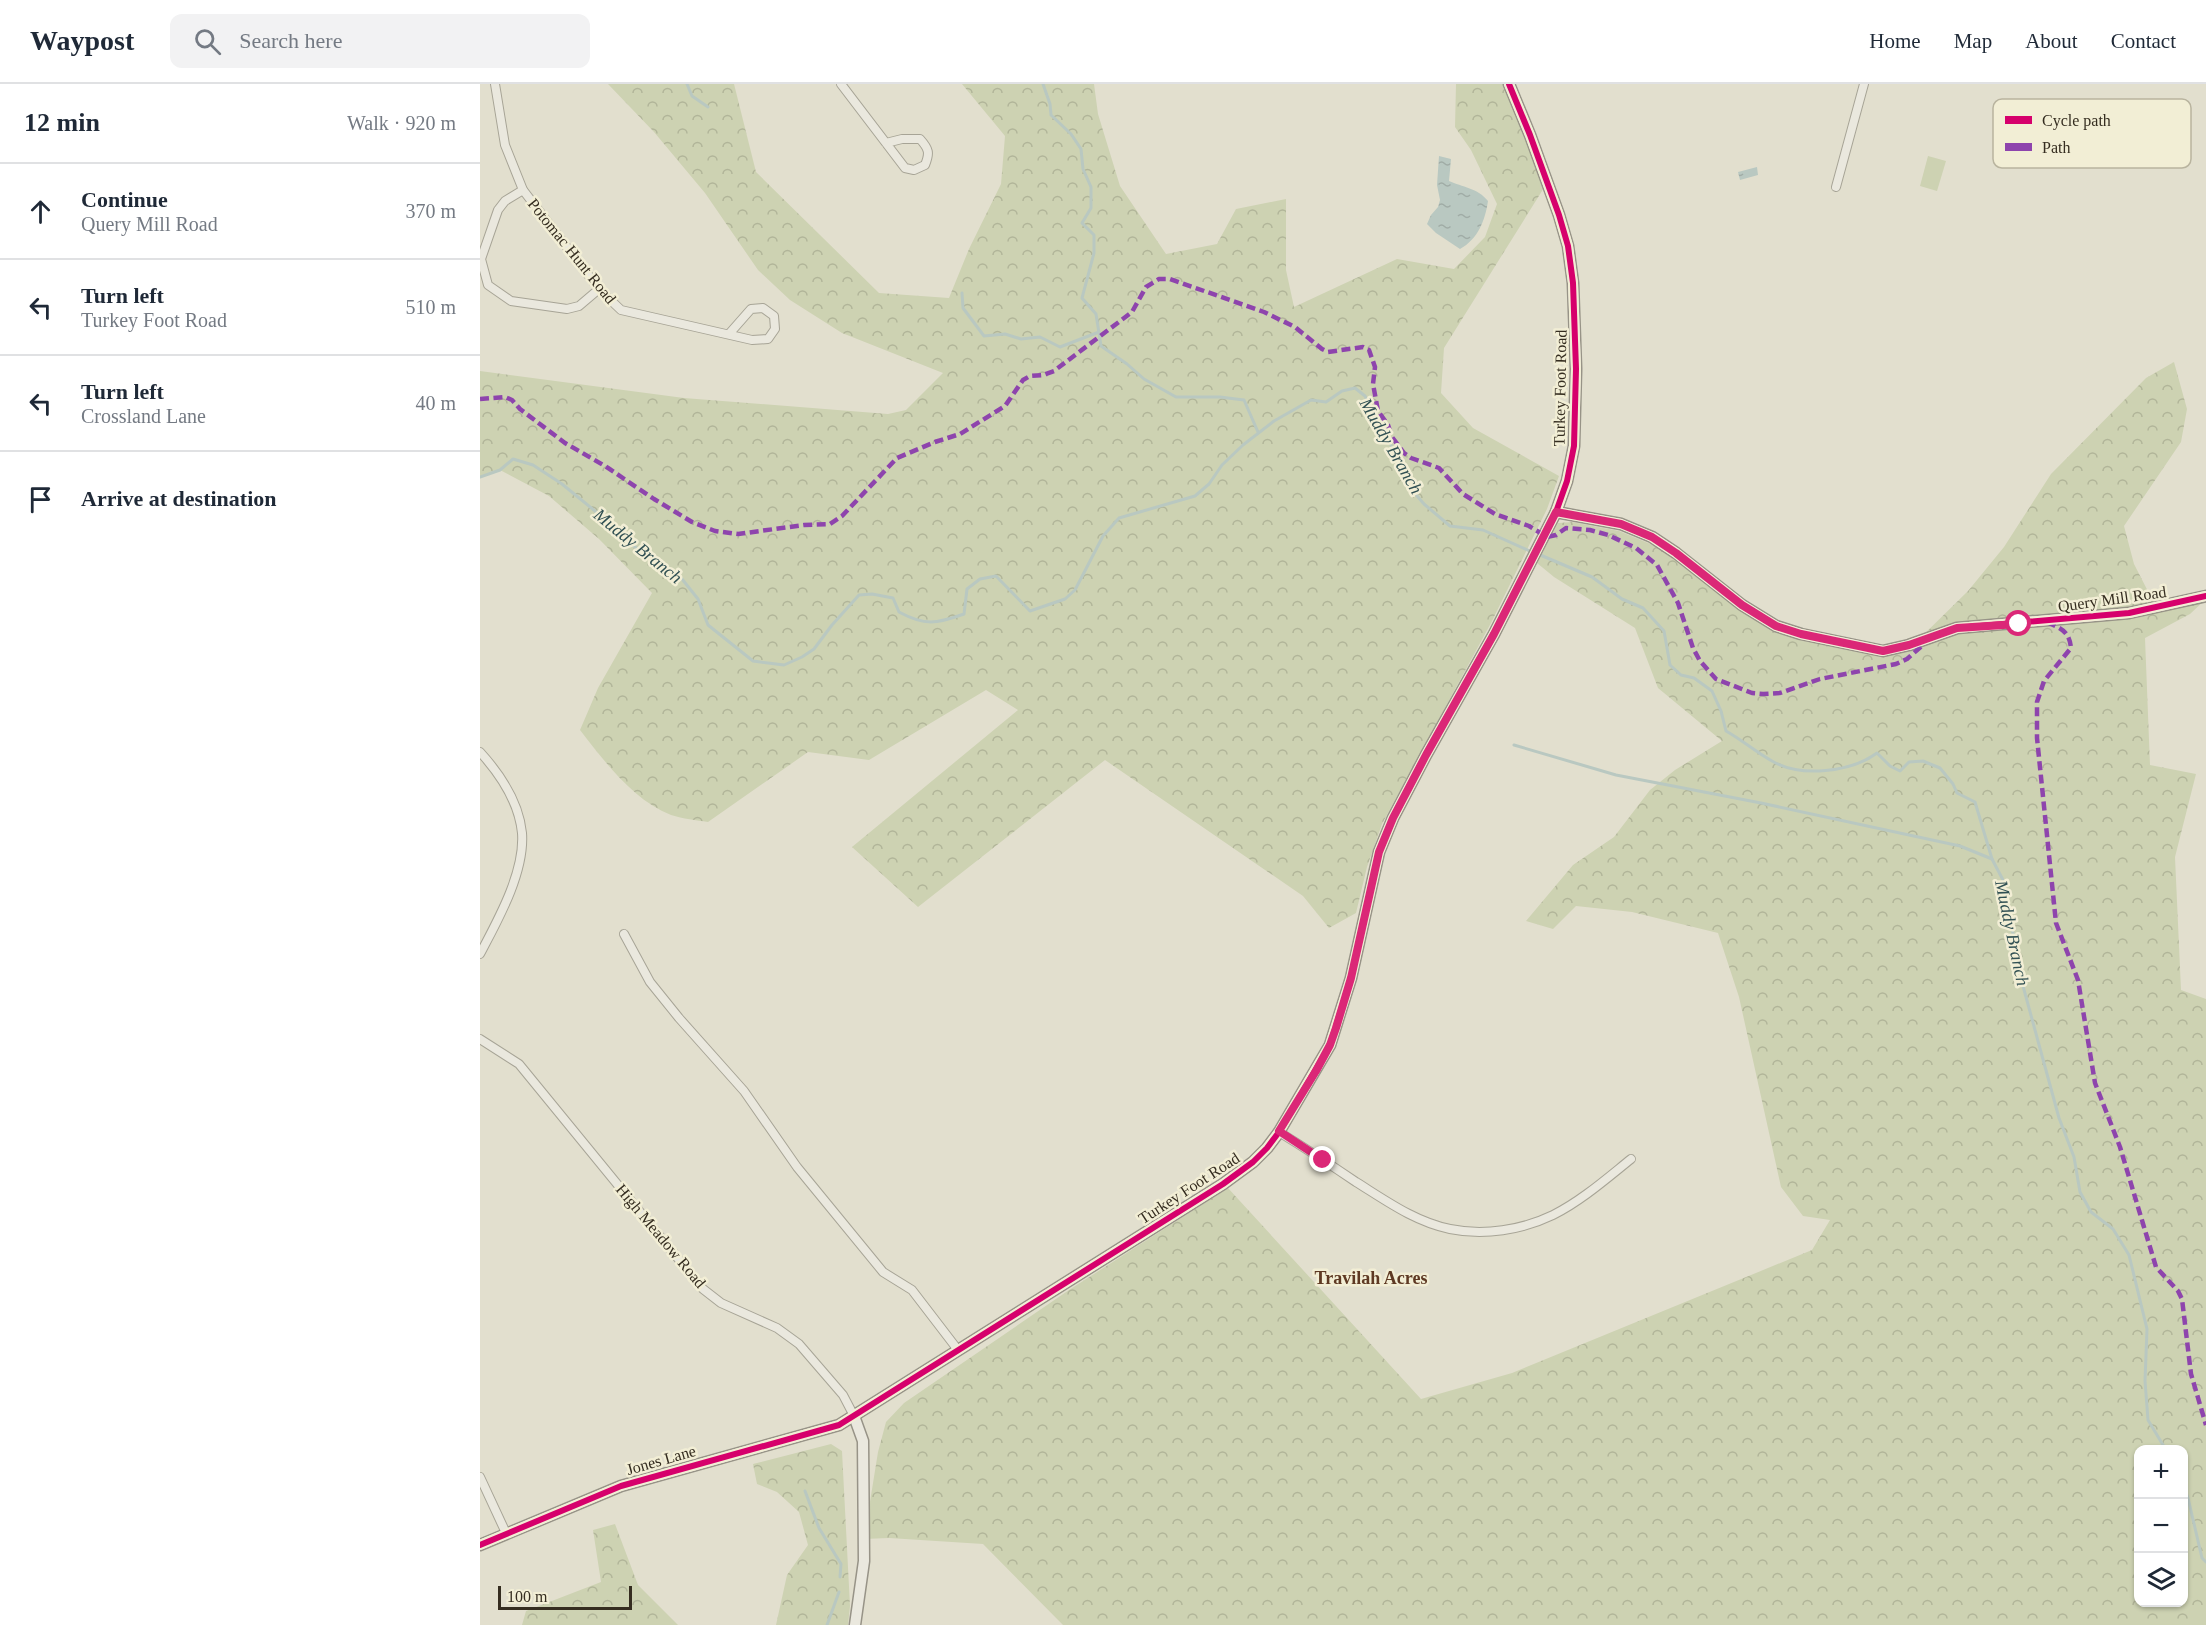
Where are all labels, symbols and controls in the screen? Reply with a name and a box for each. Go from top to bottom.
search box [170,14,590,68]
text: Waypost [30,25,134,56]
icon: search [191,25,224,58]
text: Search here [239,28,342,53]
text: Home [1869,29,1921,53]
text: Map [1954,29,1992,53]
text: About [2025,29,2078,53]
text: Contact [2111,29,2176,53]
legend [1993,99,2191,168]
text: 12 min [24,108,100,137]
text: Walk · 920 m [347,112,456,134]
text: Cycle path [2042,112,2111,130]
text: Path [2042,139,2070,156]
text: Continue [81,187,168,212]
icon: ahead [24,195,57,228]
street label: Potomac Hunt Road [525,195,619,307]
text: 370 m [405,200,456,222]
text: Query Mill Road [81,213,218,235]
text: Turn left [81,283,164,308]
icon: left [24,291,57,324]
text: 510 m [405,296,456,318]
text: Turkey Foot Road [81,309,227,331]
street label: Turkey Foot Road [1550,329,1571,447]
text: Turn left [81,379,164,404]
icon: left [24,387,57,420]
text: 40 m [415,392,456,414]
water label: Muddy Branch [1355,394,1427,498]
text: Crossland Lane [81,405,206,427]
icon: arrive [24,483,57,516]
text: Arrive at destination [81,486,277,511]
water label: Muddy Branch [589,504,686,588]
street label: Query Mill Road [2057,583,2167,616]
route start [2005,610,2031,636]
water label: Muddy Branch [1991,877,2033,988]
route end [1309,1146,1335,1172]
street label: Turkey Foot Road [1135,1149,1243,1228]
street label: High Meadow Road [612,1181,709,1292]
district label: Travilah Acres [1315,1268,1427,1288]
street label: Jones Lane [624,1442,698,1478]
map controls [2134,1445,2188,1607]
button: + [2134,1445,2188,1499]
button: − [2134,1499,2188,1553]
button: layers [2134,1553,2188,1607]
scale bar [498,1583,632,1610]
text: 100 m [507,1588,547,1605]

